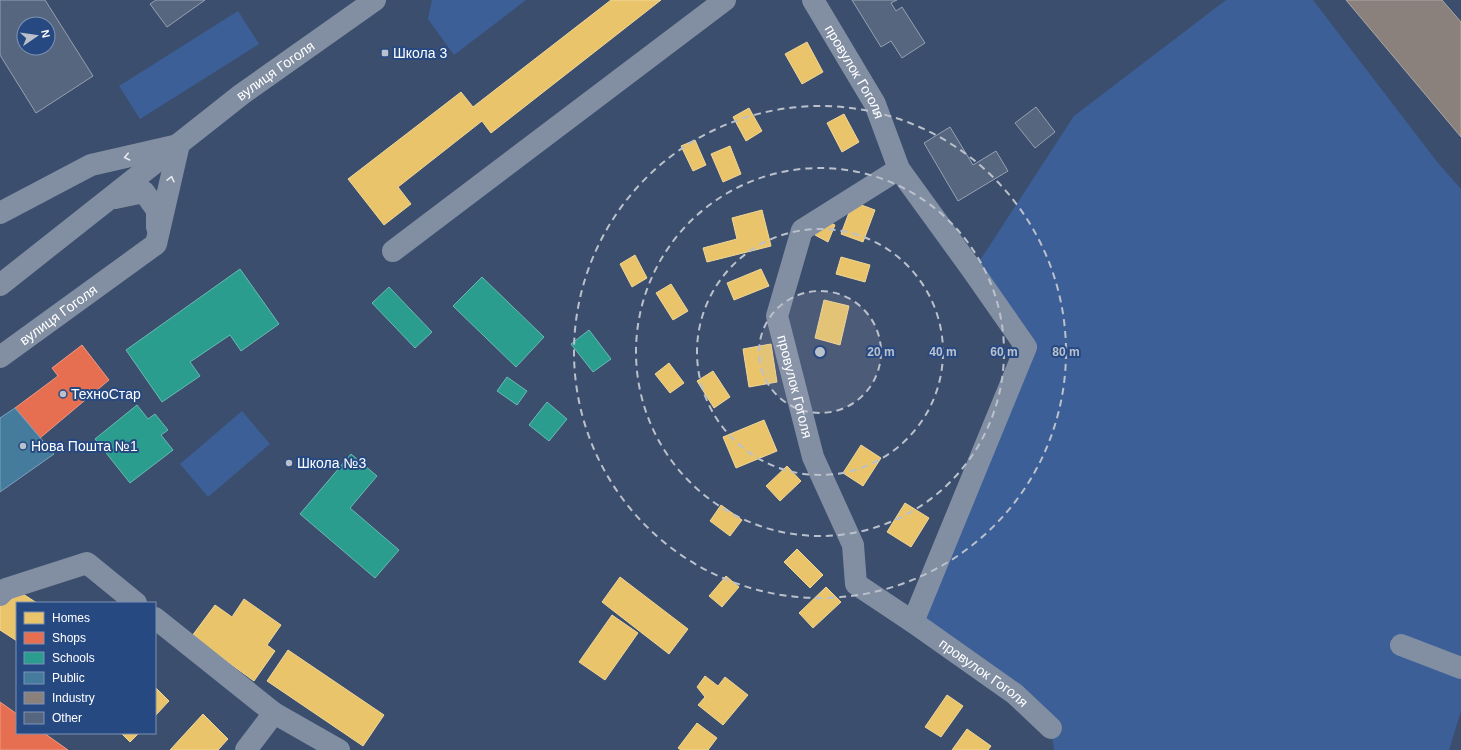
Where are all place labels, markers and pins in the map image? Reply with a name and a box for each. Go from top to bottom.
place label: Школа 3 [393,45,447,61]
marker: Школа 3 [380,48,390,58]
centre of rings [813,345,827,359]
place label: ТехноСтар [71,386,141,402]
marker: ТехноСтар [58,389,68,399]
place label: Нова Пошта №1 [31,438,138,454]
marker: Нова Пошта №1 [18,441,28,451]
place label: Школа №3 [297,455,366,471]
marker: Школа №3 [284,458,294,468]

